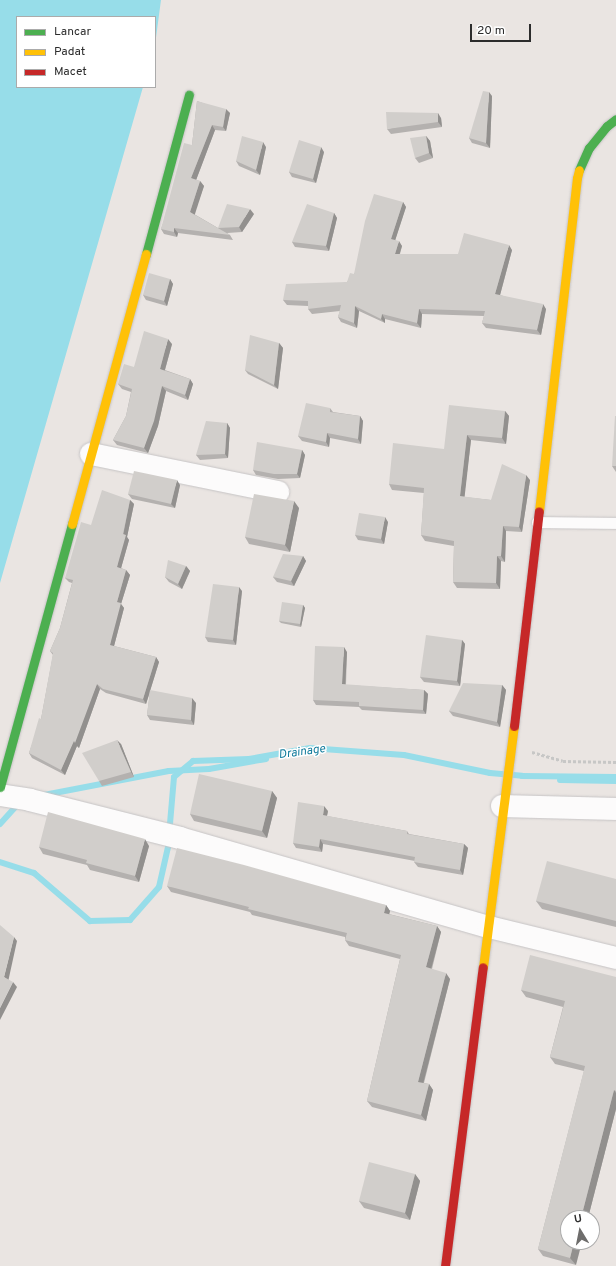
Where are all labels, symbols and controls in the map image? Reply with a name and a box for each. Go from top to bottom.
legend [16,16,156,88]
scale bar [472,16,533,42]
text: 20 m [477,23,505,39]
text: Lancar [54,24,91,40]
text: Padat [54,44,85,60]
text: Macet [54,64,87,80]
water label: Drainage [278,743,326,763]
north arrow [560,1210,600,1250]
text: U [573,1212,583,1227]

